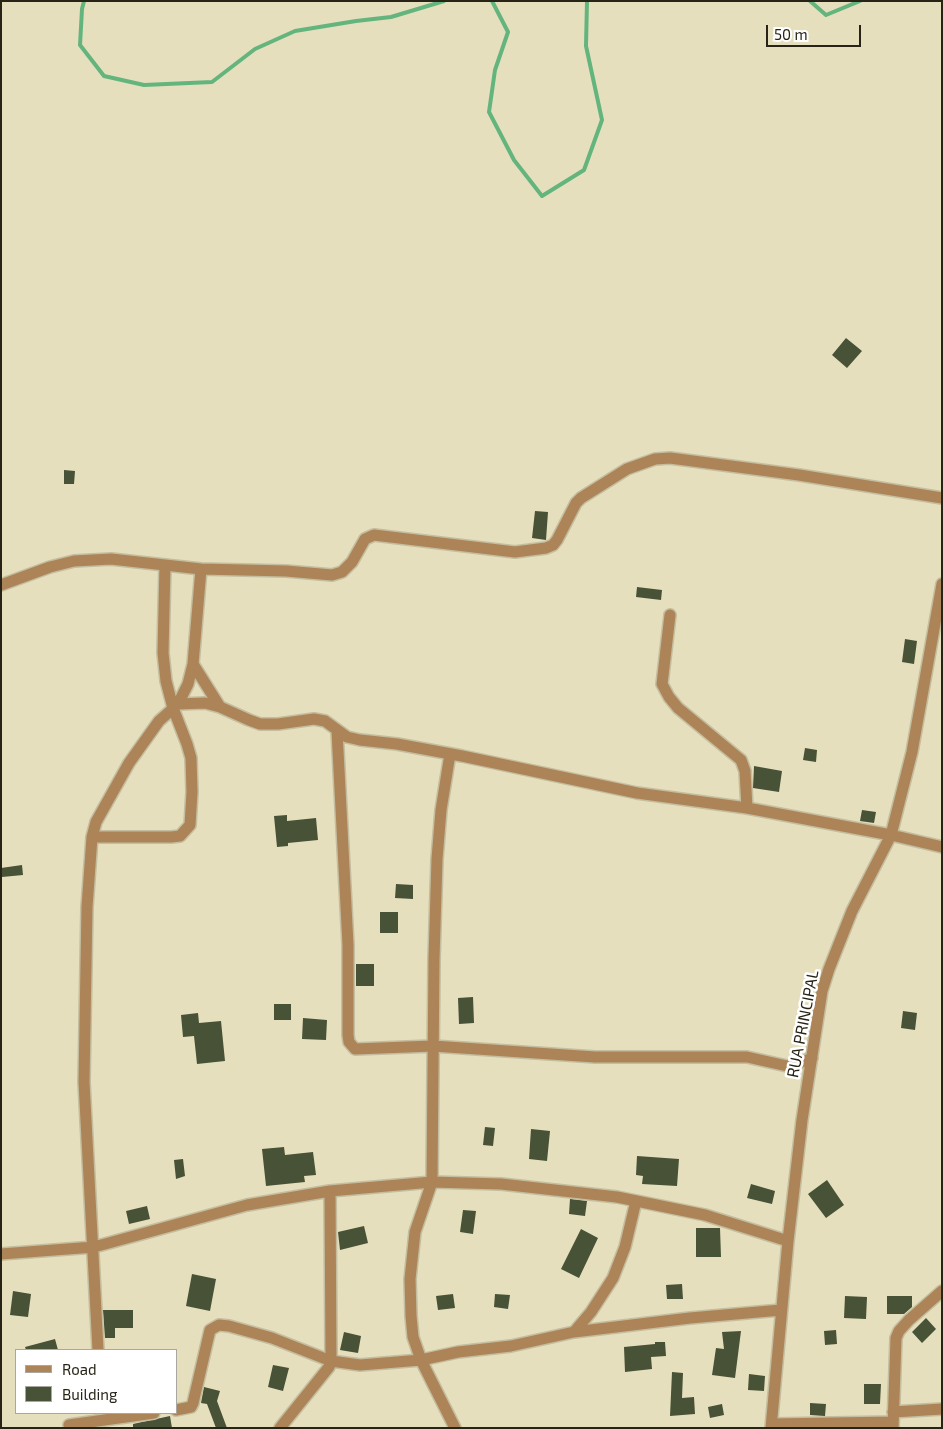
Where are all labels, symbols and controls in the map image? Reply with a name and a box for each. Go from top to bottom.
scale bar [768,15,863,47]
text: 50 m [774,25,808,43]
street label: RUA PRINCIPAL [783,969,823,1079]
legend [15,1349,178,1414]
text: Road [62,1360,97,1378]
text: Building [62,1385,117,1403]

